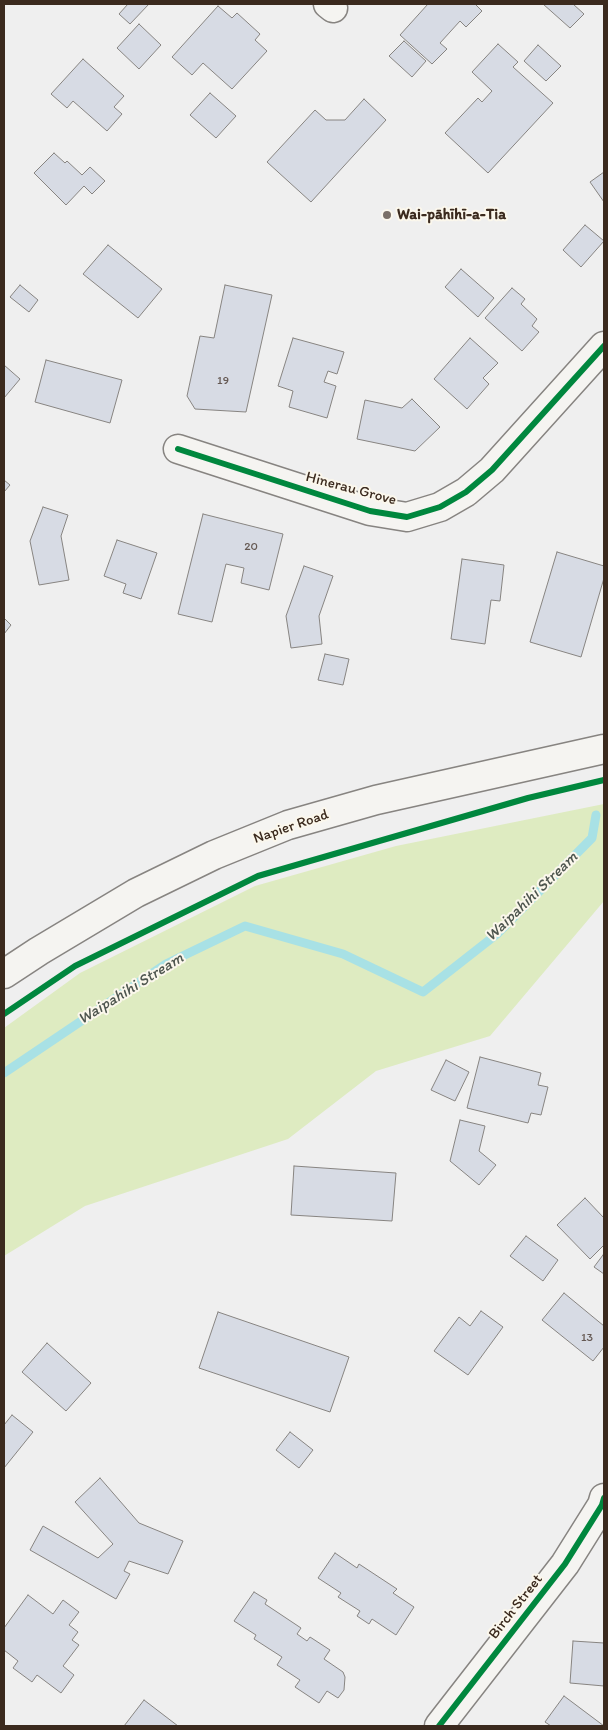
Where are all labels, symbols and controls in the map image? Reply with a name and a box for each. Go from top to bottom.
place label: Wai-pāhīhī-a-Tia [397,206,506,224]
marker: Wai-pāhīhī-a-Tia [381,209,393,221]
house number: 19 [217,374,229,388]
street label: Hinerau Grove [304,468,398,510]
house number: 20 [244,540,258,554]
street label: Napier Road [251,806,331,848]
water label: Waipahihi Stream [482,848,582,946]
water label: Waipahihi Stream [75,949,187,1029]
house number: 13 [581,1331,593,1345]
street label: Birch Street [485,1571,547,1643]

